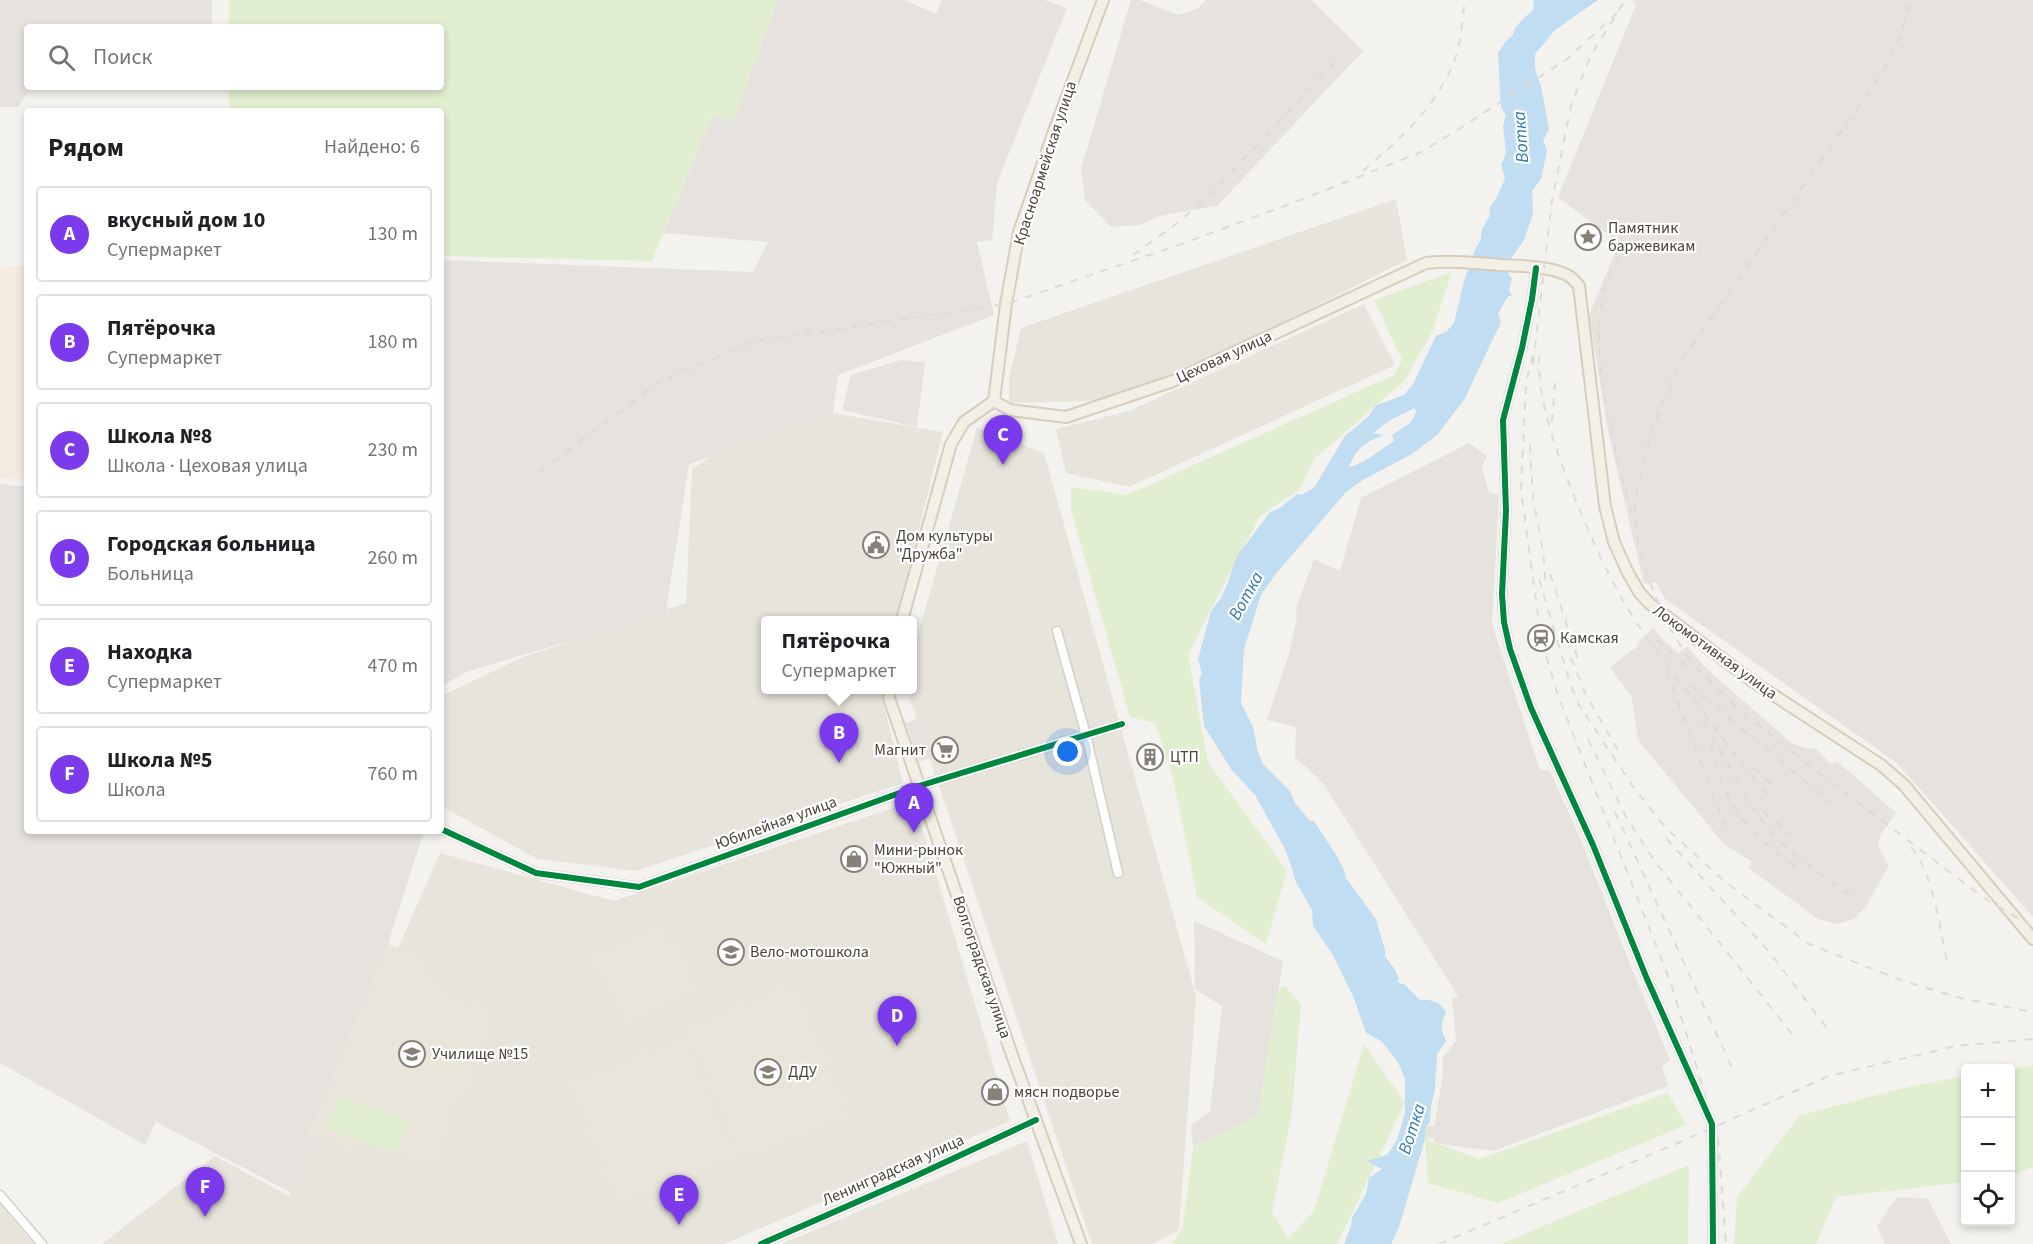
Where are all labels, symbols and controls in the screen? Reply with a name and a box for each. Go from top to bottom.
search box [24,24,444,90]
icon: search [45,41,78,74]
text: Поиск [93,41,152,73]
street label: Красноармейская улица [1008,78,1082,248]
water label: Вотка [1507,110,1535,164]
text: Рядом [48,129,124,166]
text: Найдено: 6 [324,133,420,161]
text: вкусный дом 10 [107,204,265,236]
place label: Памятник баржевикам [1608,217,1695,257]
text: A [64,220,75,248]
text: 130 m [368,220,418,248]
place icon: Памятник баржевикам [1573,222,1603,252]
text: Супермаркет [107,236,222,264]
text: Пятёрочка [107,312,216,344]
street label: Цеховая улица [1173,325,1275,389]
text: B [63,328,76,356]
text: 180 m [368,328,418,356]
text: Супермаркет [107,344,222,372]
pin: C [984,416,1022,465]
text: Школа №8 [107,420,212,452]
text: C [64,436,75,464]
text: 230 m [368,436,418,464]
text: Школа · Цеховая улица [107,452,308,480]
place label: Дом культуры "Дружба" [896,525,993,565]
text: Городская больница [107,528,316,560]
public building icon: Дом культуры "Дружба" [861,530,891,560]
text: D [63,544,76,572]
text: 260 m [368,544,418,572]
text: Больница [107,560,194,588]
water label: Вотка [1222,567,1270,625]
street label: Локомотивная улица [1648,599,1782,705]
popup [761,616,917,694]
station icon: Камская [1526,623,1556,653]
text: Пятёрочка [782,625,890,657]
place label: Камская [1560,627,1619,649]
text: Находка [107,636,193,668]
text: E [64,652,75,680]
text: 470 m [368,652,418,680]
text: Супермаркет [782,657,896,685]
text: Супермаркет [107,668,222,696]
pin: B [820,714,858,763]
supermarket icon: Магнит [930,735,960,765]
your location [1053,737,1082,766]
place label: Магнит [874,739,926,761]
building icon: ЦТП [1135,742,1165,772]
text: Школа №5 [107,744,212,776]
place label: ЦТП [1170,746,1199,768]
text: F [64,760,75,788]
text: 760 m [368,760,418,788]
text: Школа [107,776,166,804]
pin: A [894,784,934,833]
street label: Юбилейная улица [712,791,840,855]
place label: Мини-рынок "Южный" [874,839,963,879]
shop icon: Мини-рынок "Южный" [839,844,869,874]
street label: Волгоградская улица [947,893,1017,1041]
school or university icon: Вело-мотошкола [716,937,746,967]
place label: Вело-мотошкола [750,941,869,963]
pin: D [878,996,916,1046]
school or university icon: Училище №15 [397,1039,427,1069]
place label: Училище №15 [432,1043,528,1065]
school or university icon: ДДУ [753,1057,783,1087]
place label: ДДУ [788,1061,818,1083]
map controls [1961,1064,2015,1226]
button: + [1961,1064,2015,1118]
shop icon: мясн подворье [980,1077,1010,1107]
place label: мясн подворье [1014,1081,1119,1103]
water label: Вотка [1392,1100,1432,1158]
button: − [1961,1118,2015,1172]
street label: Ленинградская улица [818,1129,968,1211]
pin: F [186,1168,224,1217]
button: locate [1961,1172,2015,1226]
pin: E [660,1176,698,1225]

